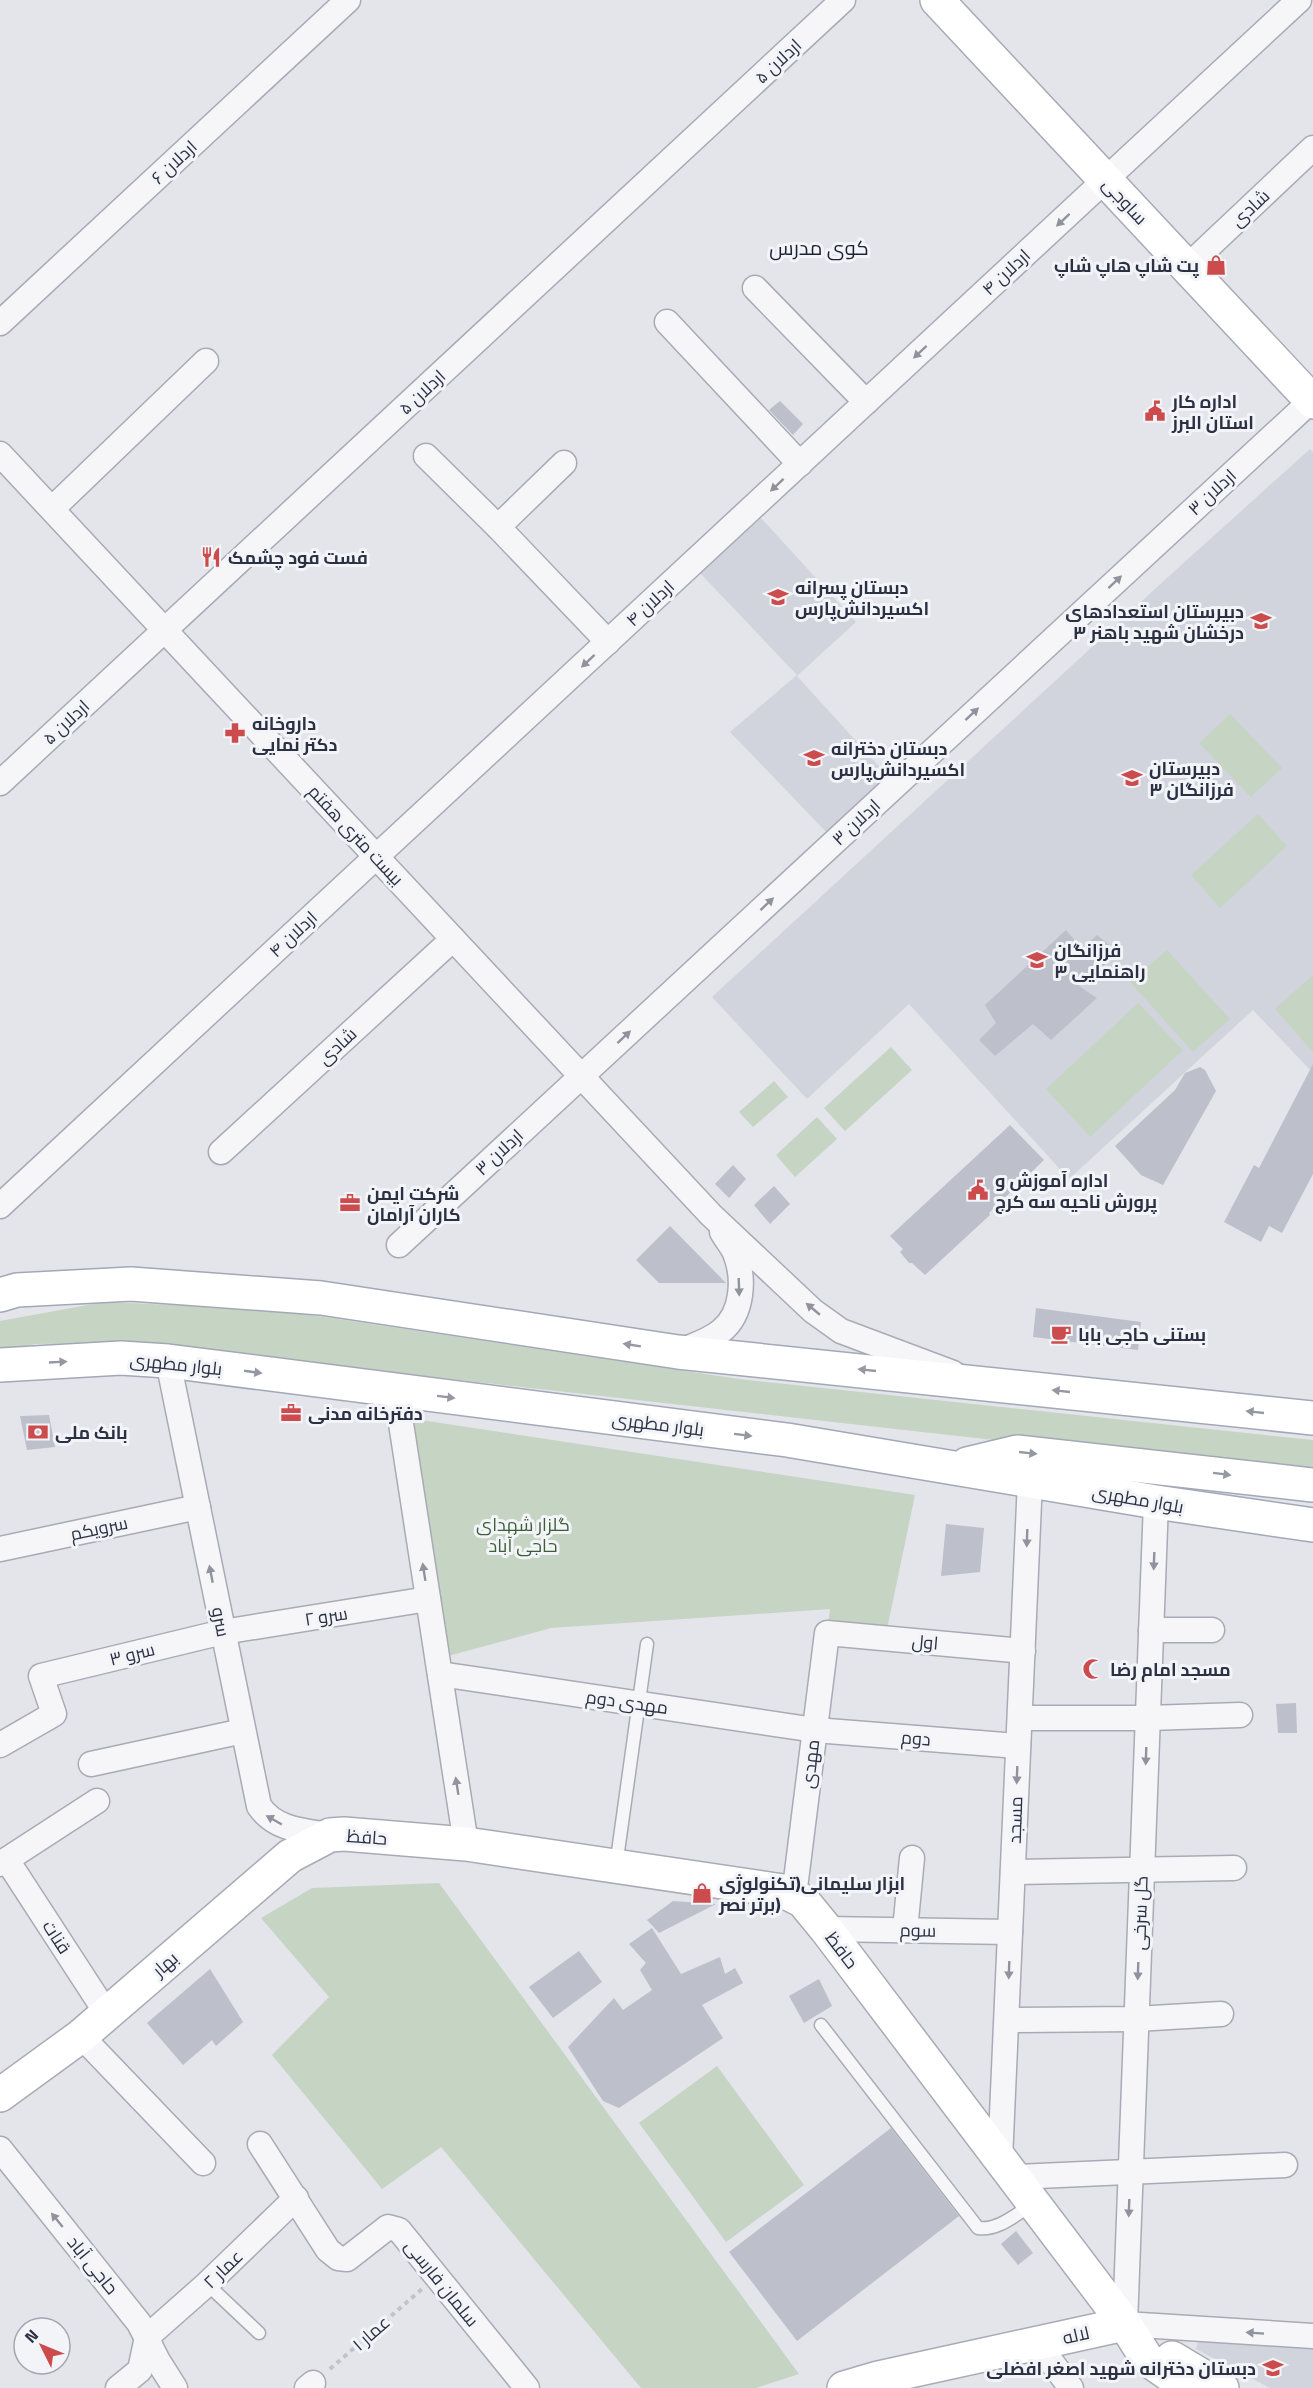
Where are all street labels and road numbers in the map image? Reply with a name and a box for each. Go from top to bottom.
street label: اردلان ۵ [748,32,808,90]
street label: اردلان ۶ [145,134,203,190]
street label: ساوجی [1096,171,1154,231]
street label: شادی [1224,183,1276,233]
street label: اردلان ۴ [976,242,1036,302]
street label: اردلان ۵ [392,363,452,421]
street label: اردلان ۳ [1182,462,1242,522]
street label: اردلان ۴ [620,573,680,633]
street label: اردلان ۵ [36,693,96,751]
street label: بیست متری هفتم [302,778,410,892]
street label: اردلان ۳ [826,792,886,852]
street label: اردلان ۴ [263,904,323,964]
street label: شادی [311,1021,363,1071]
street label: اردلان ۳ [469,1122,529,1182]
street label: بلوار مطهری [128,1346,224,1382]
street label: بلوار مطهری [610,1405,706,1443]
street label: بلوار مطهری [1090,1478,1186,1520]
street label: سرویکم [68,1509,130,1547]
street label: سرو ۲ [303,1599,349,1633]
street label: سرو [205,1605,237,1639]
street label: اول [911,1627,939,1657]
street label: سرو ۳ [106,1635,158,1673]
street label: مهدی دوم [584,1683,670,1721]
street label: دوم [900,1723,932,1753]
street label: مهدی [794,1738,826,1790]
street label: مسجد [1001,1796,1029,1844]
street label: حافظ [346,1822,388,1852]
street label: گل سرخی [1125,1875,1155,1951]
street label: قنات [36,1915,78,1959]
street label: سوم [899,1916,937,1944]
street label: حافظ [819,1926,865,1974]
street label: بهار [145,1945,184,1984]
street label: حاجی آباد [61,2230,125,2300]
street label: سلمان فارسی [398,2233,486,2333]
street label: عمار ۲ [197,2243,249,2295]
street label: عمار ۱ [346,2309,396,2357]
street label: لاله [1060,2319,1092,2351]

